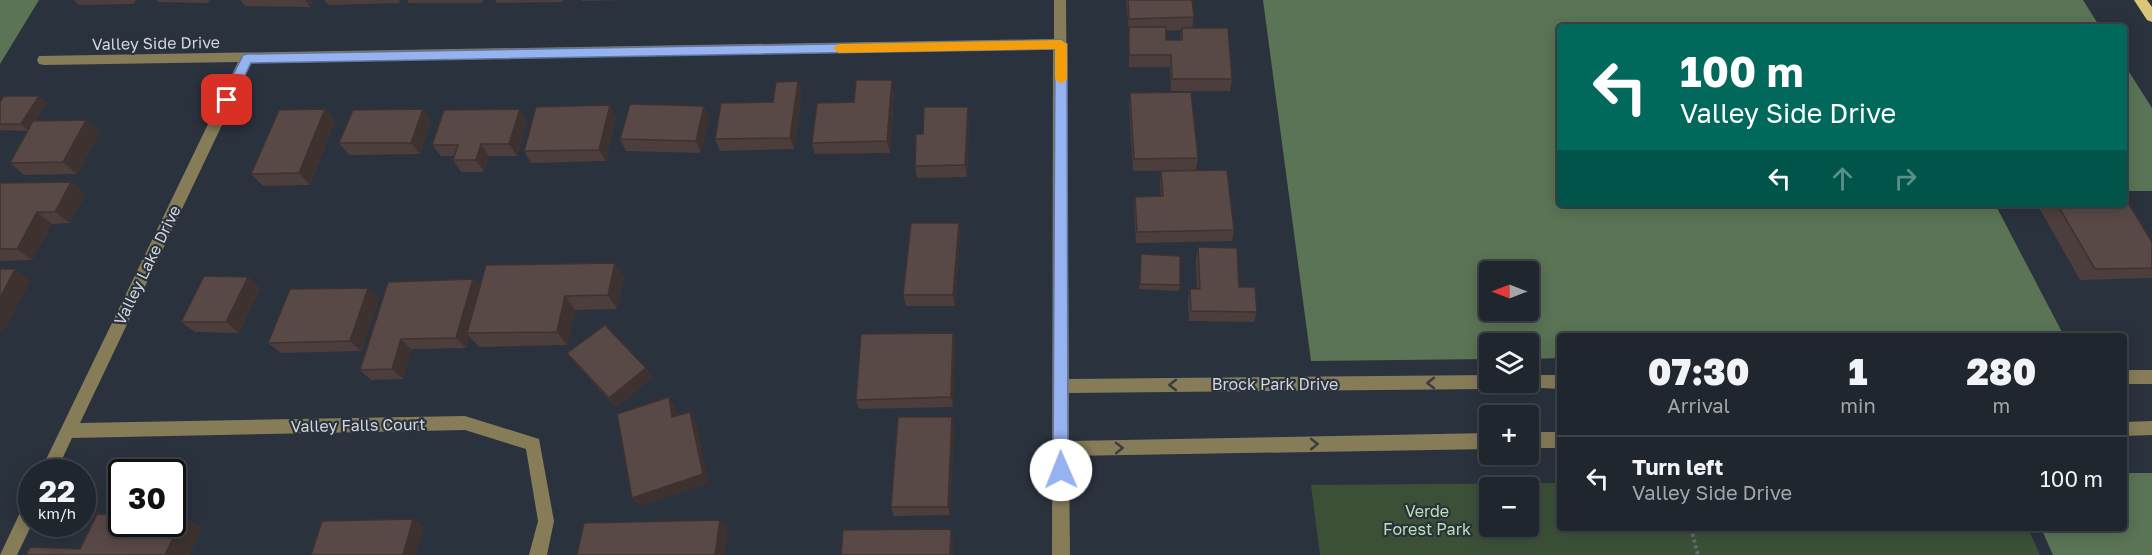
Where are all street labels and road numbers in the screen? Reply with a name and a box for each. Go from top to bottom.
street label: Valley Side Drive [92,32,220,54]
street label: Valley Lake Drive [109,202,185,328]
street label: Brock Park Drive [1212,374,1338,394]
street label: Valley Falls Court [290,414,426,436]

